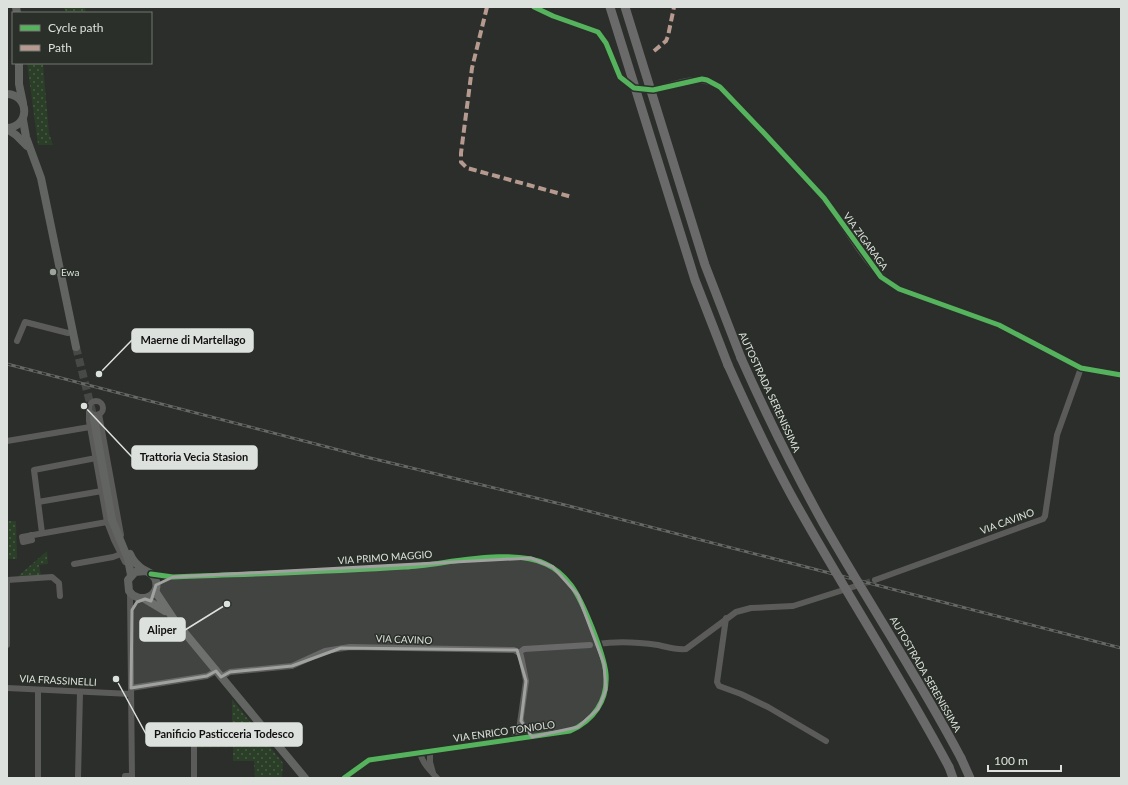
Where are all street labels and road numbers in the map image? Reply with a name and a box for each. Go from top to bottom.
street label: VIA ZIGARAGA [841,210,891,272]
street label: AUTOSTRADA SERENISSIMA [737,330,803,454]
street label: VIA CAVINO [978,506,1036,536]
street label: VIA PRIMO MAGGIO [337,548,433,566]
street label: AUTOSTRADA SERENISSIMA [888,614,964,734]
street label: VIA CAVINO [375,632,433,646]
street label: VIA FRASSINELLI [19,672,97,688]
street label: VIA ENRICO TONIOLO [452,718,556,744]

